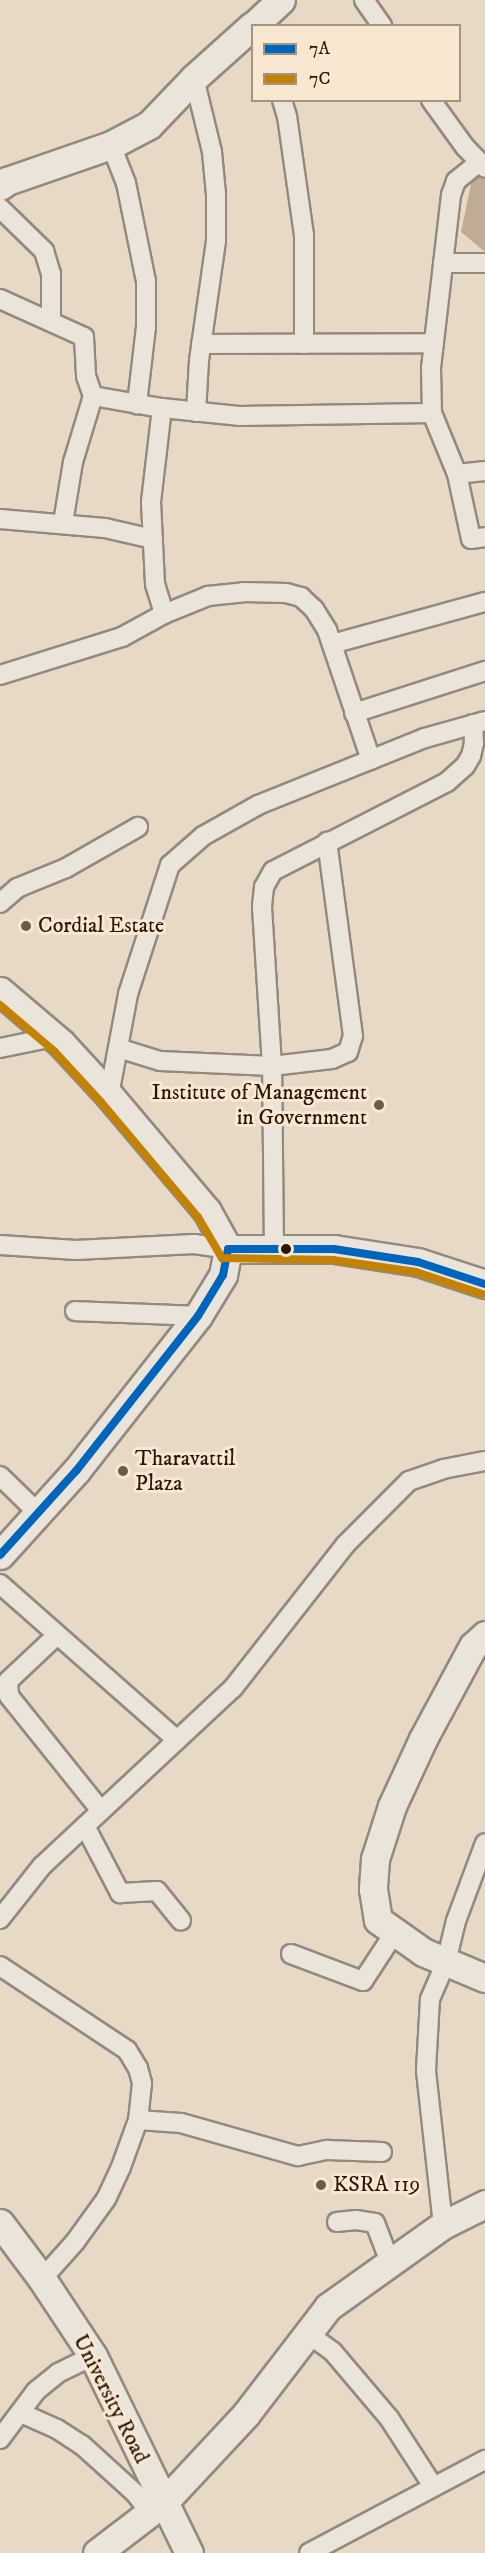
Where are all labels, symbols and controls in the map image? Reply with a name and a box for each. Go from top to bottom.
legend [251,24,461,102]
text: 7A [309,38,330,60]
text: 7C [309,68,330,90]
place label: Cordial Estate [38,913,164,939]
marker: Cordial Estate [19,919,33,933]
place label: Institute of Management in Government [151,1079,367,1130]
marker: Institute of Management in Government [372,1098,386,1112]
unlabelled marker [280,1243,292,1255]
place label: Tharavattil Plaza [135,1445,235,1496]
marker: Tharavattil Plaza [116,1464,130,1478]
place label: KSRA 119 [333,2172,420,2198]
marker: KSRA 119 [314,2178,328,2192]
street label: University Road [67,2330,155,2468]

